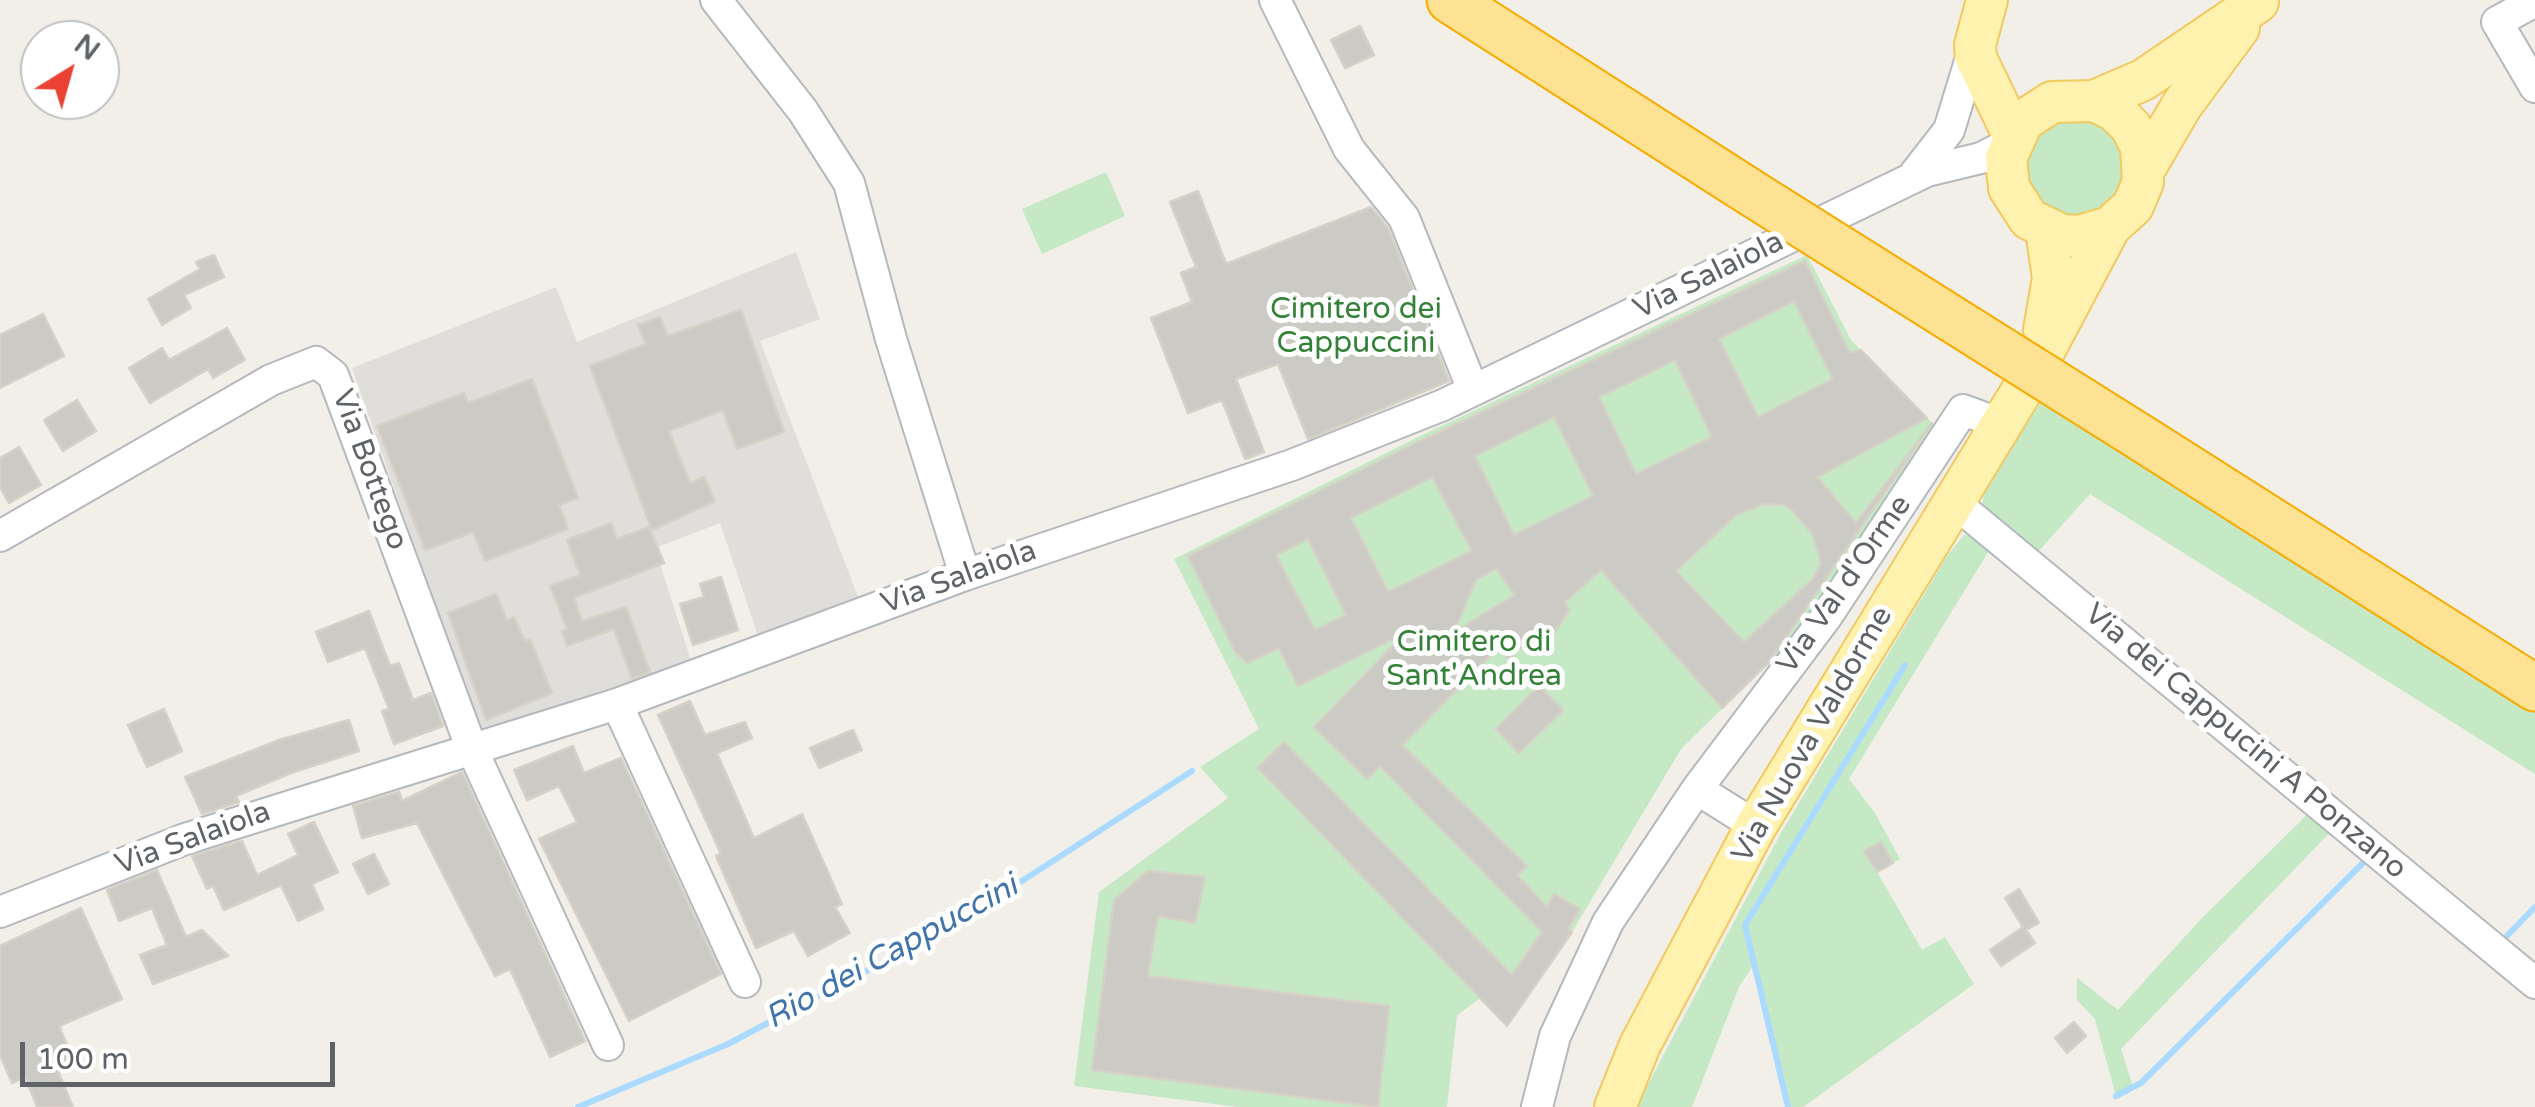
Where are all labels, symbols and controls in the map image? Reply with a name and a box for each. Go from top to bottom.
north arrow [20,20,120,120]
text: N [68,27,106,68]
street label: Via Salaiola [1628,224,1790,328]
park label: Cimitero dei Cappuccini [1270,292,1442,362]
street label: Via Bottego [323,385,415,555]
street label: Via Val d'Orme [1770,489,1920,681]
street label: Via Salaiola [877,533,1041,623]
street label: Via dei Cappucini A Ponzano [2077,597,2413,887]
street label: Via Nuova Valdorme [1725,601,1901,869]
park label: Cimitero di Sant'Andrea [1386,625,1562,696]
street label: Via Salaiola [111,794,275,884]
water label: Rio dei Cappuccini [759,868,1025,1038]
scale bar [25,1022,340,1084]
text: 100 m [37,1041,129,1078]

